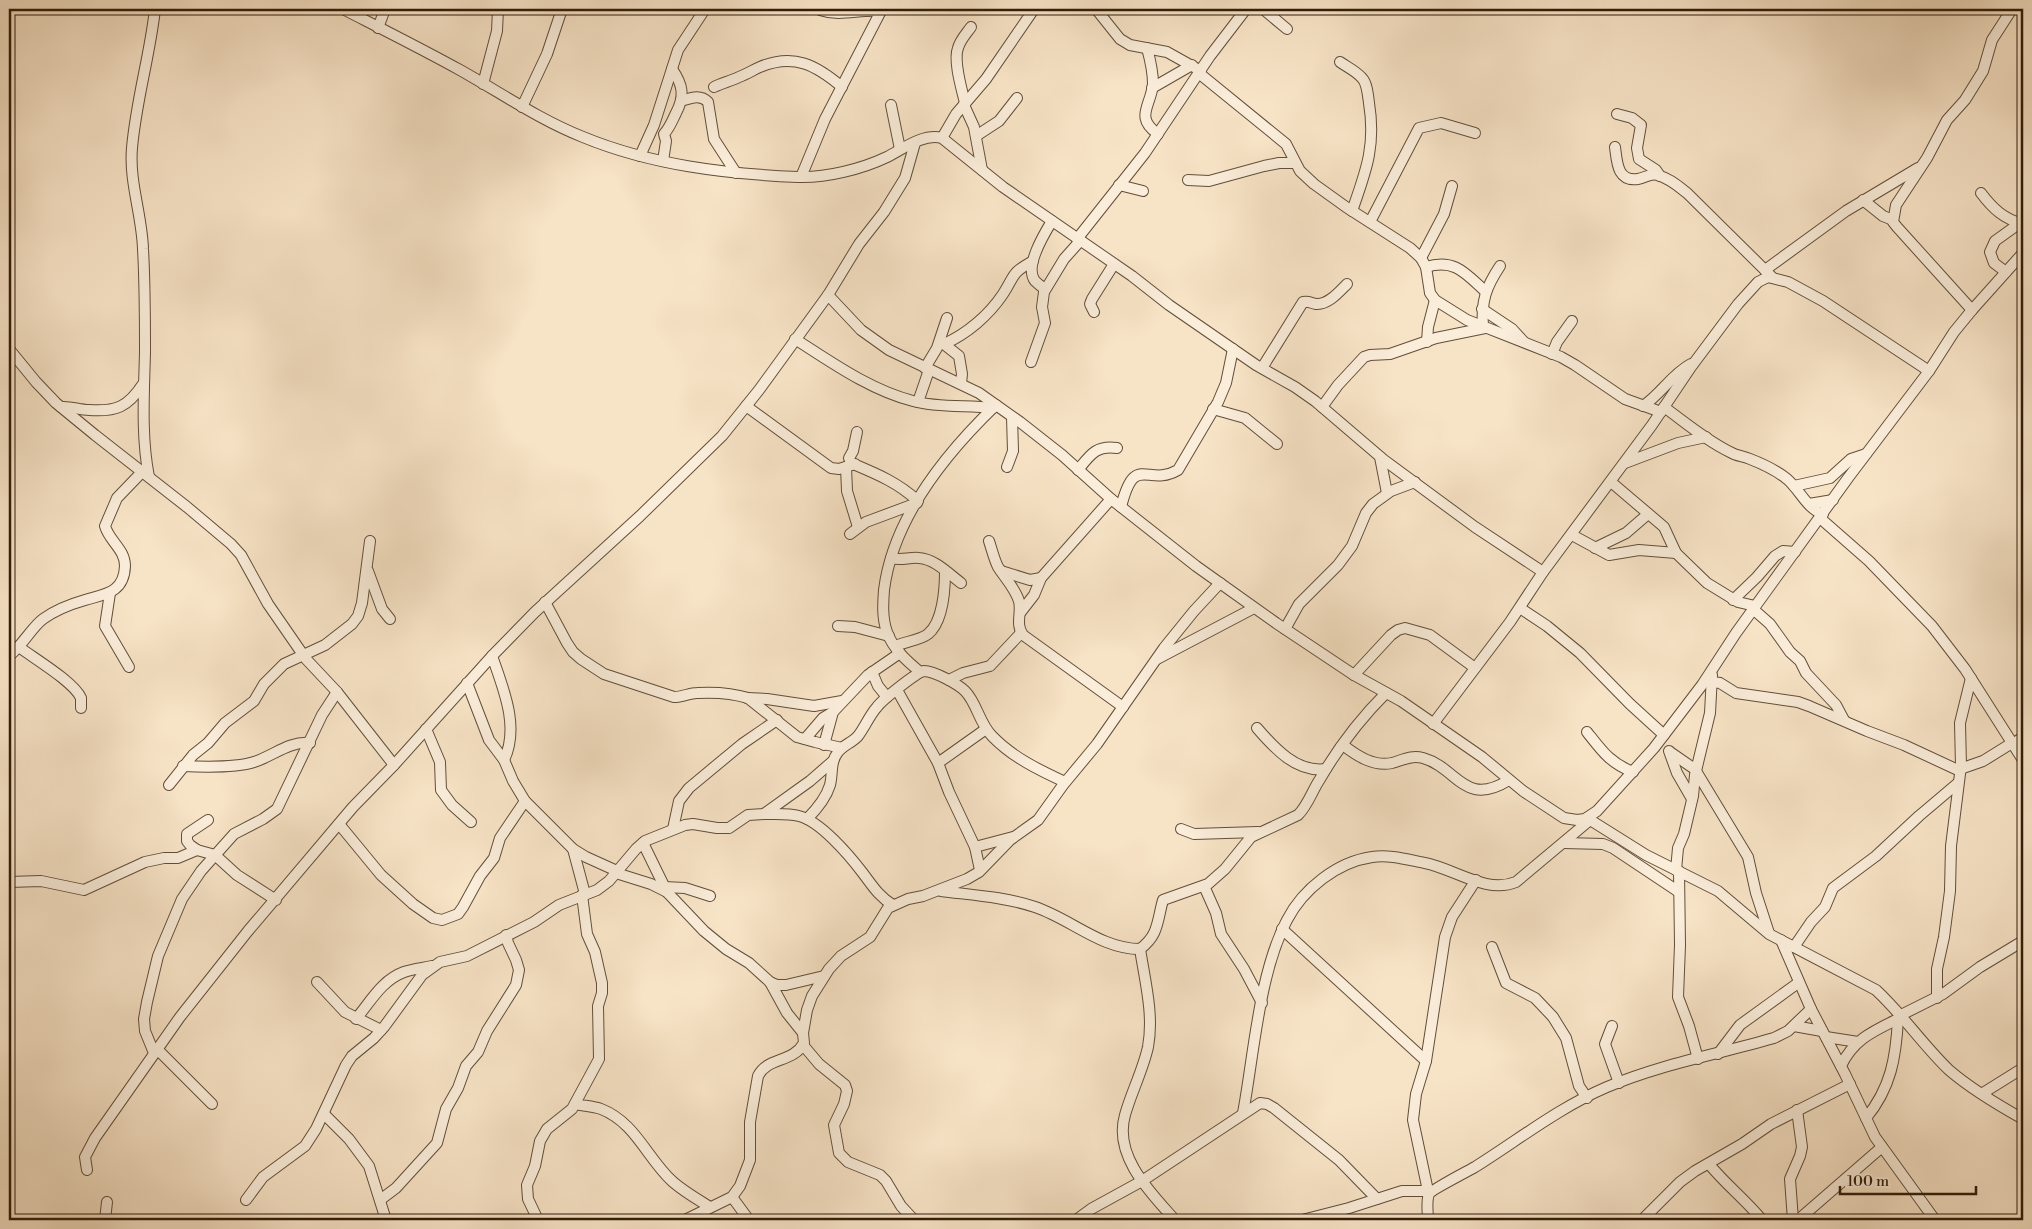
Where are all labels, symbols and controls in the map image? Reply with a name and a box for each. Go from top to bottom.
scale bar [1840,1164,1976,1196]
text: 100 m [1847,1172,1889,1191]

